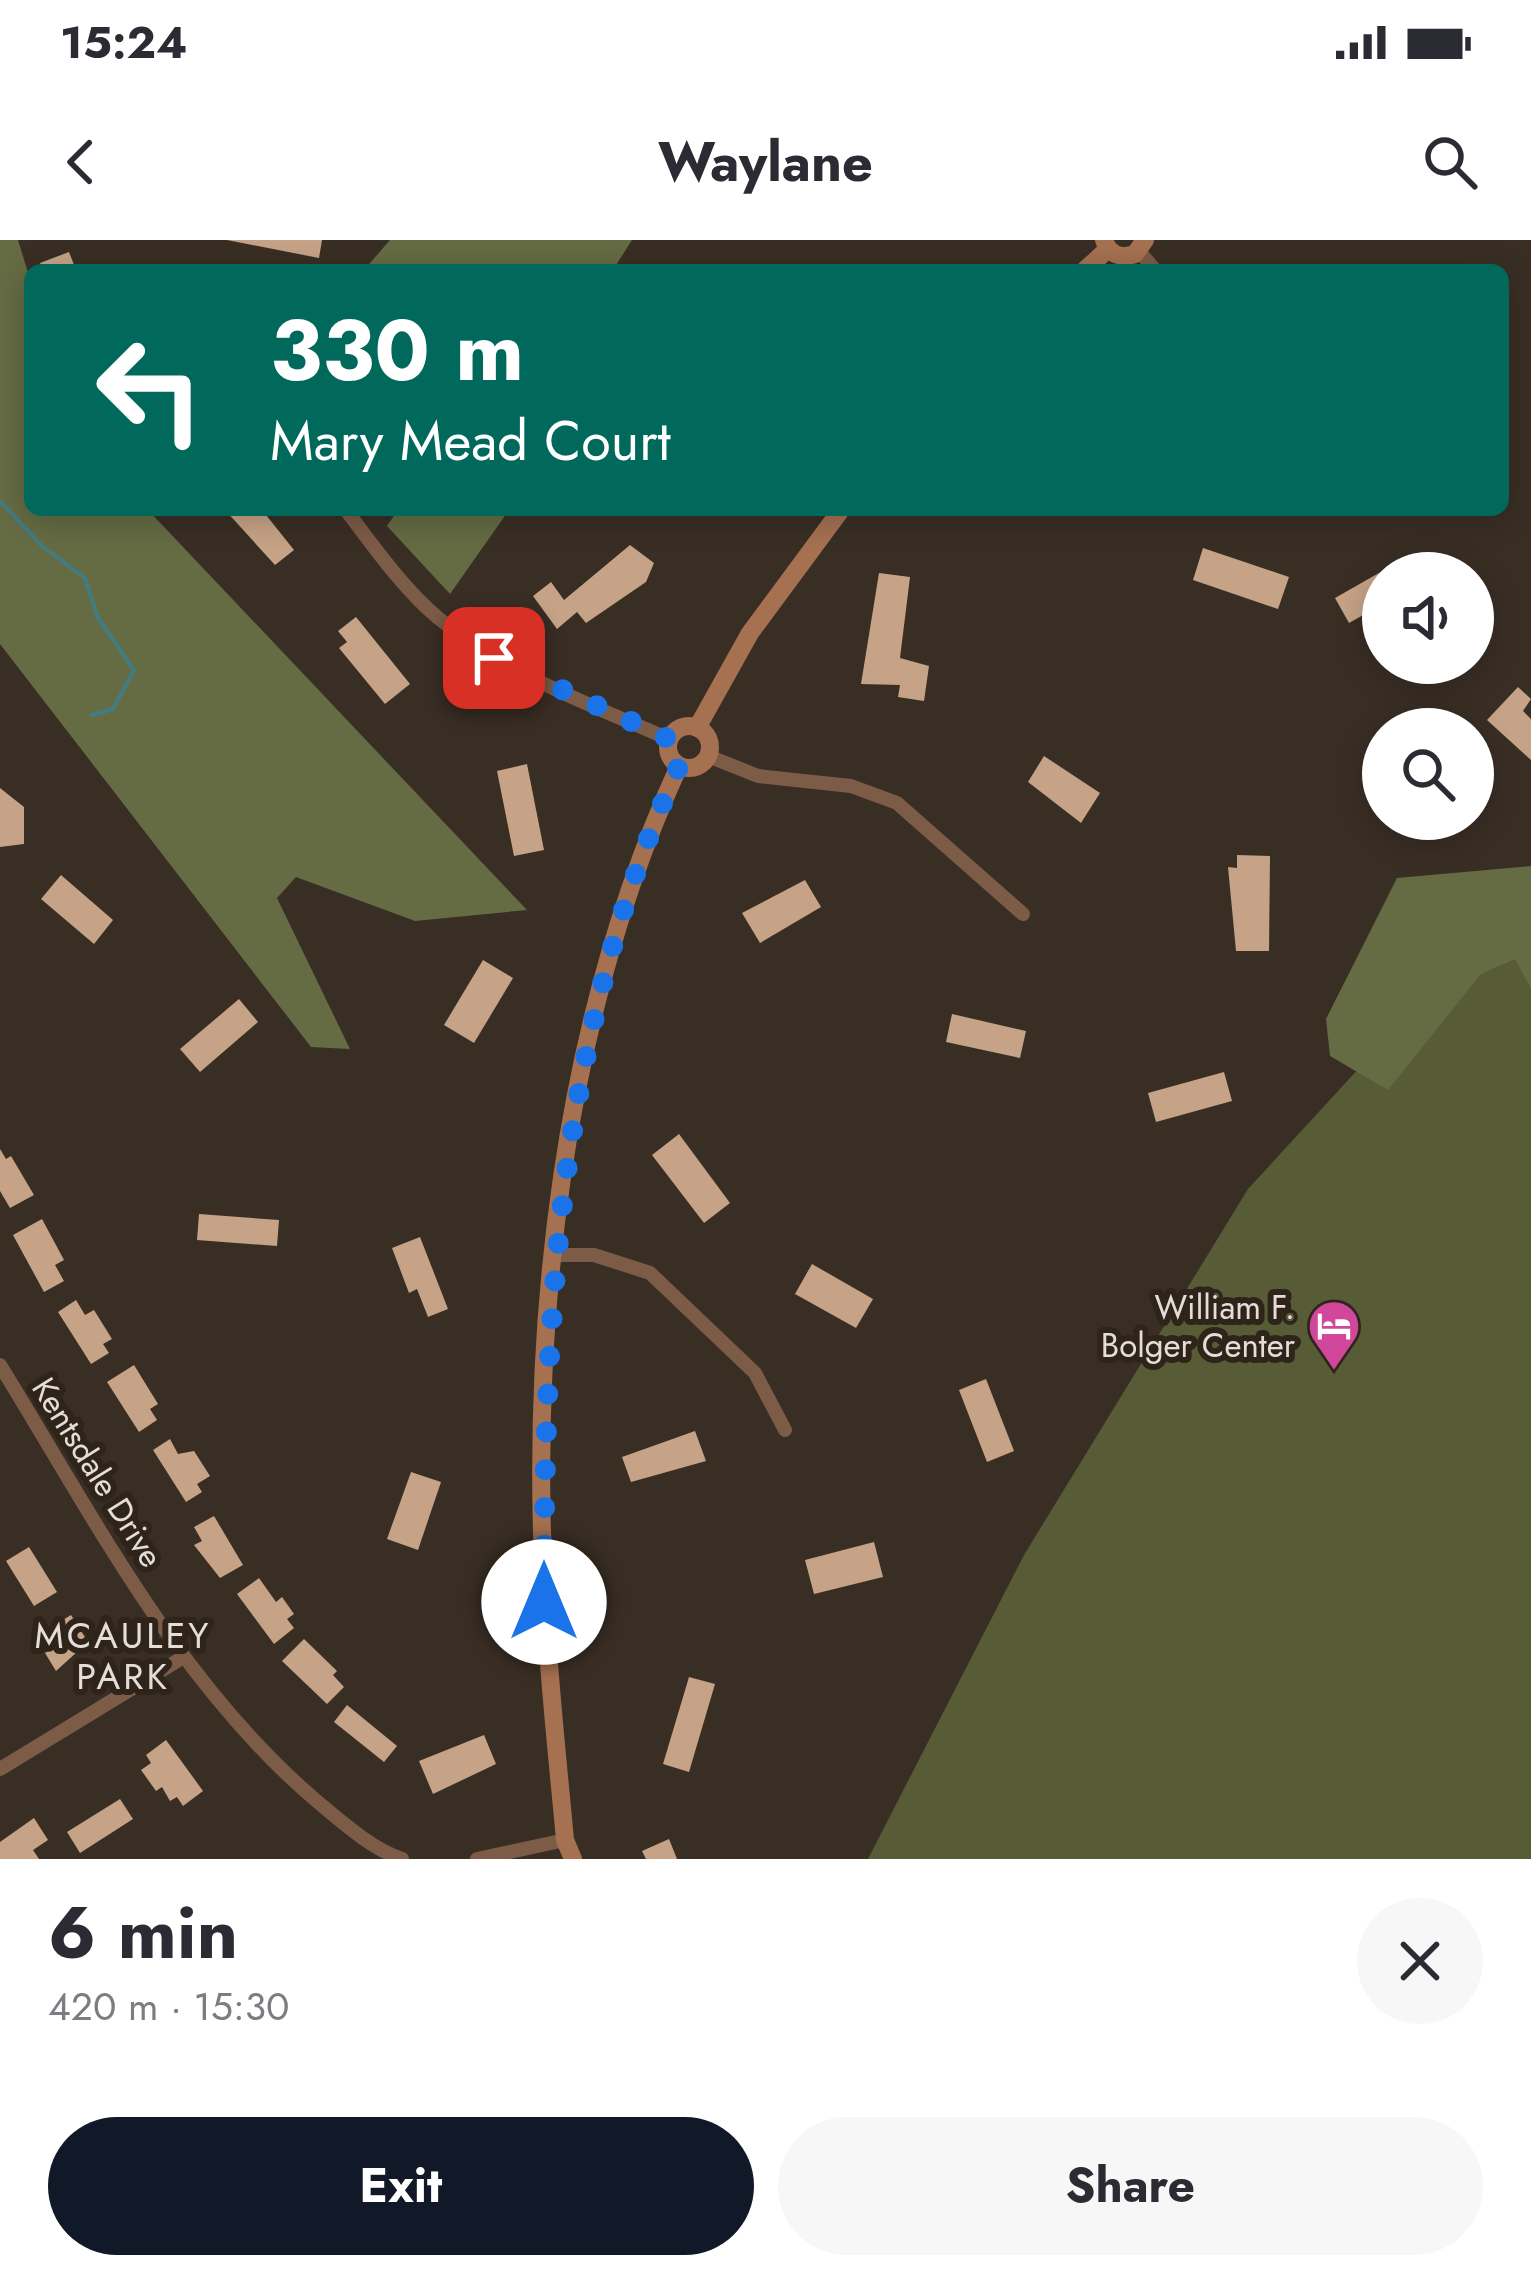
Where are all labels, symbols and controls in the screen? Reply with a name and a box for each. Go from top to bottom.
text: 15:24 [60,10,187,75]
text: Waylane [658,123,873,201]
icon: back [48,129,114,195]
icon: search [1417,129,1483,195]
text: 330 m [270,290,524,412]
icon: left [72,312,228,468]
text: Mary Mead Court [270,402,671,480]
map controls [1362,552,1494,840]
button: sound [1362,552,1494,684]
pin [443,607,545,709]
icon: arrive [461,625,527,691]
button: search [1362,708,1494,840]
place label: William F. Bolger Center [1101,1284,1296,1369]
hotel icon: William F. Bolger Center [1306,1298,1362,1372]
street label: Kentsdale Drive [20,1368,175,1576]
position arrow [481,1539,607,1665]
district label: MCAULEY PARK [35,1609,211,1702]
text: 6 min [48,1881,238,1985]
button: close [1357,1898,1483,2024]
text: 420 m · 15:30 [48,1978,290,2035]
button: Exit [48,2117,754,2255]
button: Share [778,2117,1483,2255]

